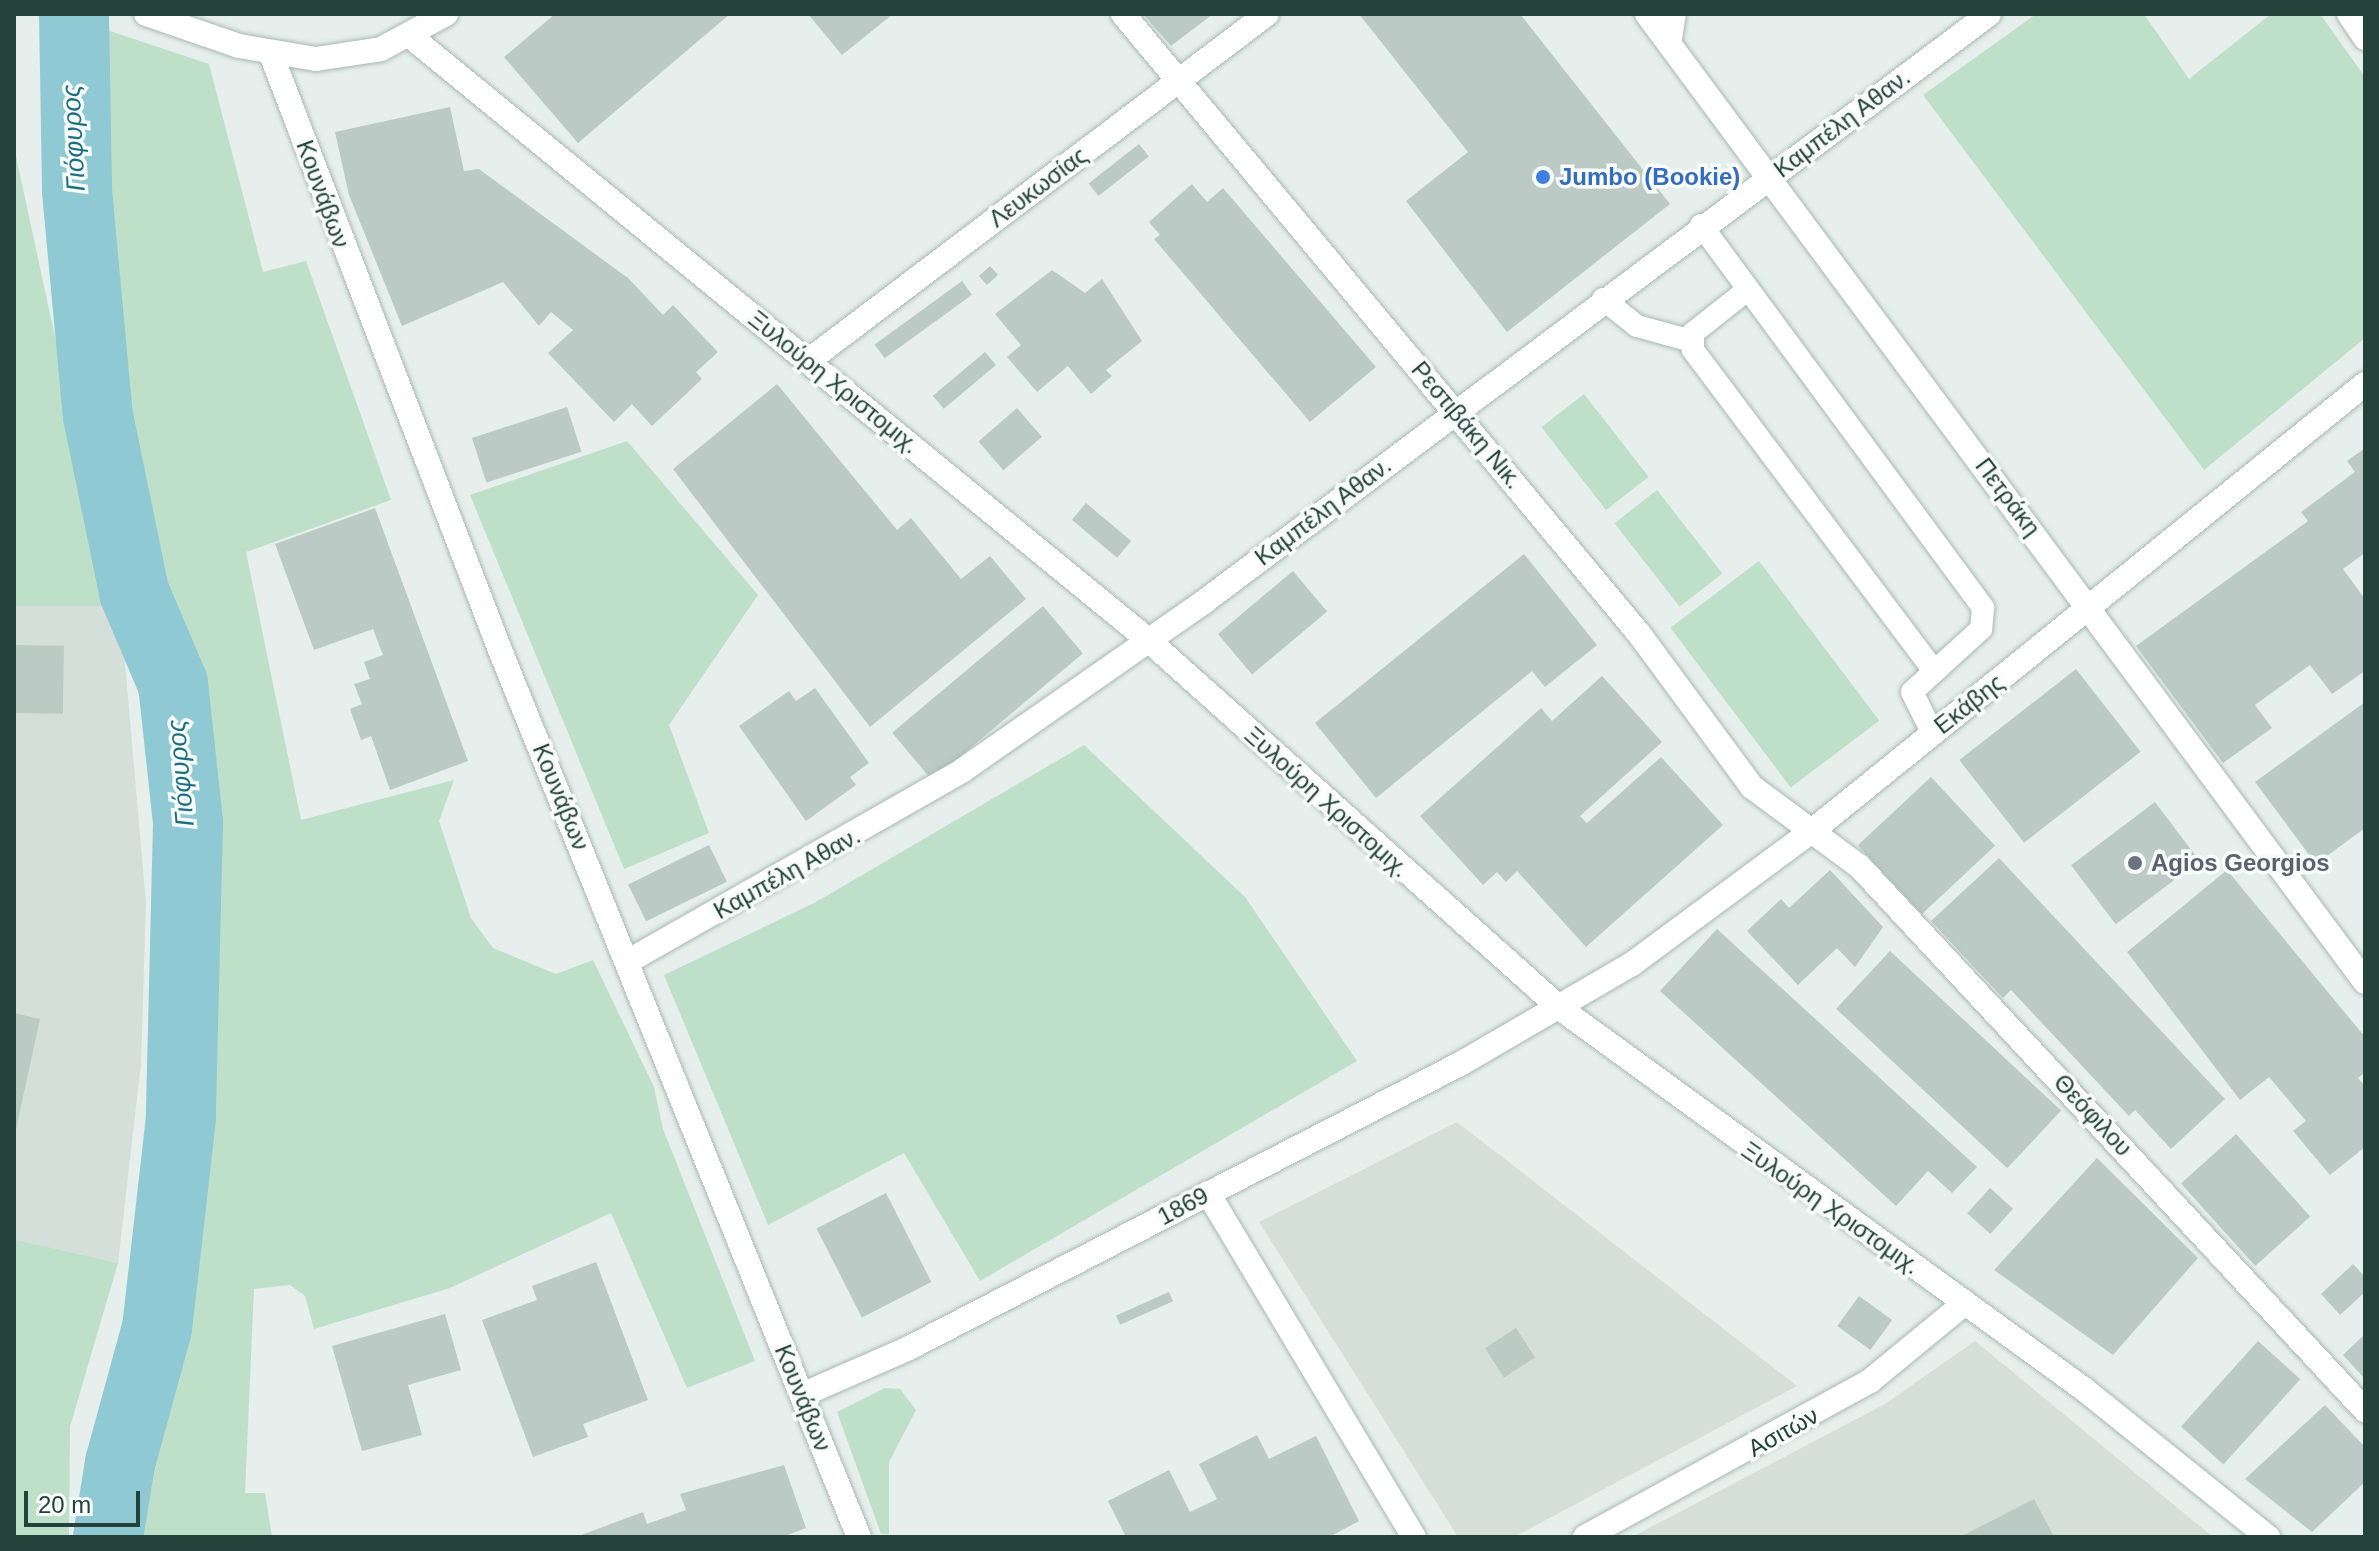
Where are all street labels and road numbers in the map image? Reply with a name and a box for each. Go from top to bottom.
street label: Καμπέλη Αθαν. [1768,62,1916,184]
street label: Κουνάβων [290,136,356,252]
street label: Λευκωσίας [983,141,1093,233]
street label: Ξυλούρη Χριστομιχ. [743,304,925,460]
street label: Ρεστιβάκη Νικ. [1405,355,1529,495]
street label: Καμπέλη Αθαν. [1249,450,1397,572]
street label: Πετράκη [1969,452,2047,542]
street label: Εκάβης [1928,668,2010,740]
street label: Ξυλούρη Χριστομιχ. [1239,721,1415,883]
street label: Κουνάβων [527,739,595,855]
street label: Καμπέλη Αθαν. [708,821,866,925]
street label: Θεόφιλου [2048,1068,2138,1162]
street label: Ξυλούρη Χριστομιχ. [1736,1136,1926,1280]
street label: 1869 [1153,1181,1213,1231]
street label: Κουνάβων [769,1340,837,1456]
street label: Ασιτών [1743,1401,1823,1463]

